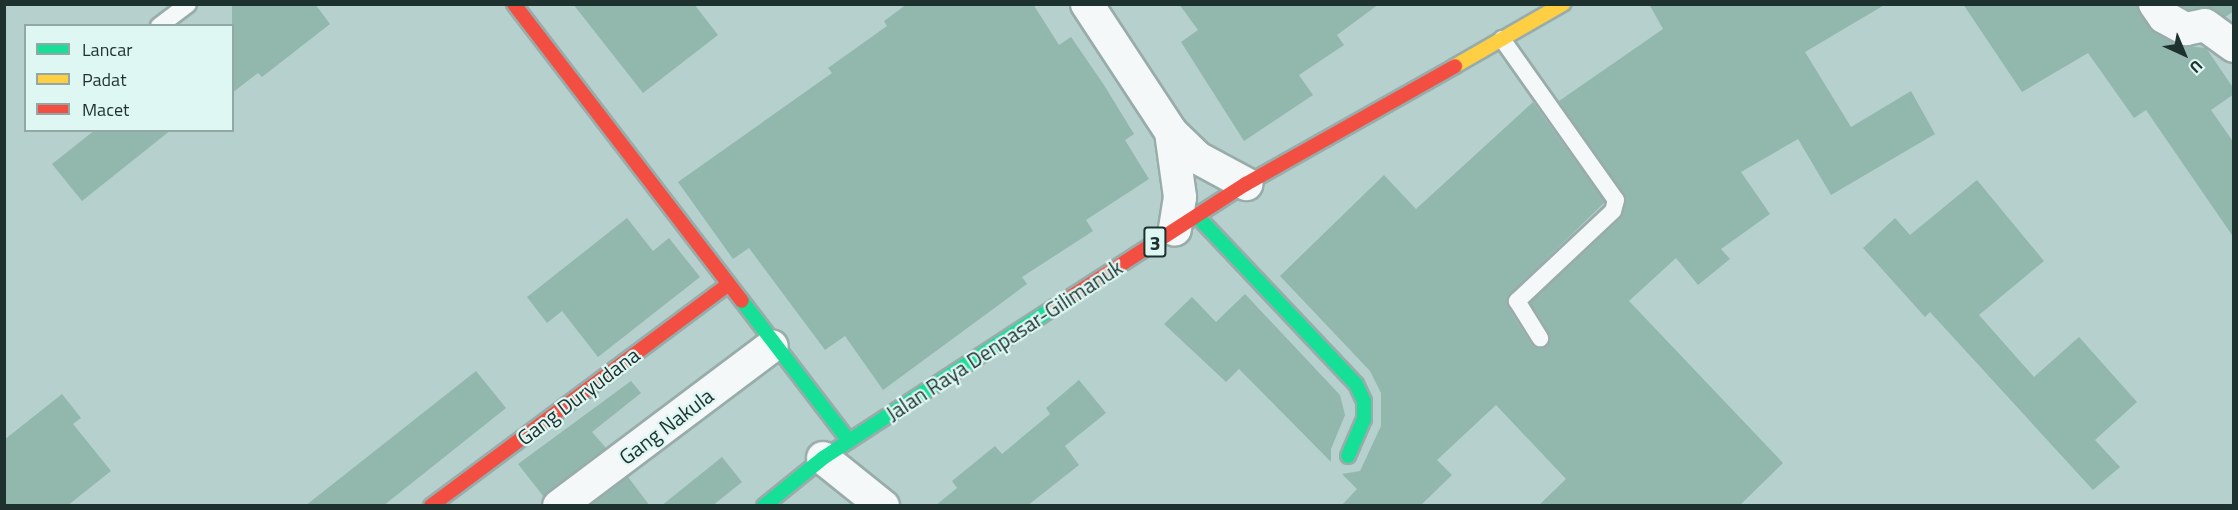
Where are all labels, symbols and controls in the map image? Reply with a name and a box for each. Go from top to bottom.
legend [24,24,234,132]
north arrow [2154,24,2214,84]
text: Lancar [82,36,132,63]
text: U [2184,55,2209,79]
text: Padat [82,66,126,93]
text: Macet [82,96,129,123]
road number: 3 [1143,225,1167,259]
street label: Jalan Raya Denpasar-Gilimanuk [881,254,1127,426]
street label: Gang Duryudana [512,342,644,450]
street label: Gang Nakula [614,382,718,470]

